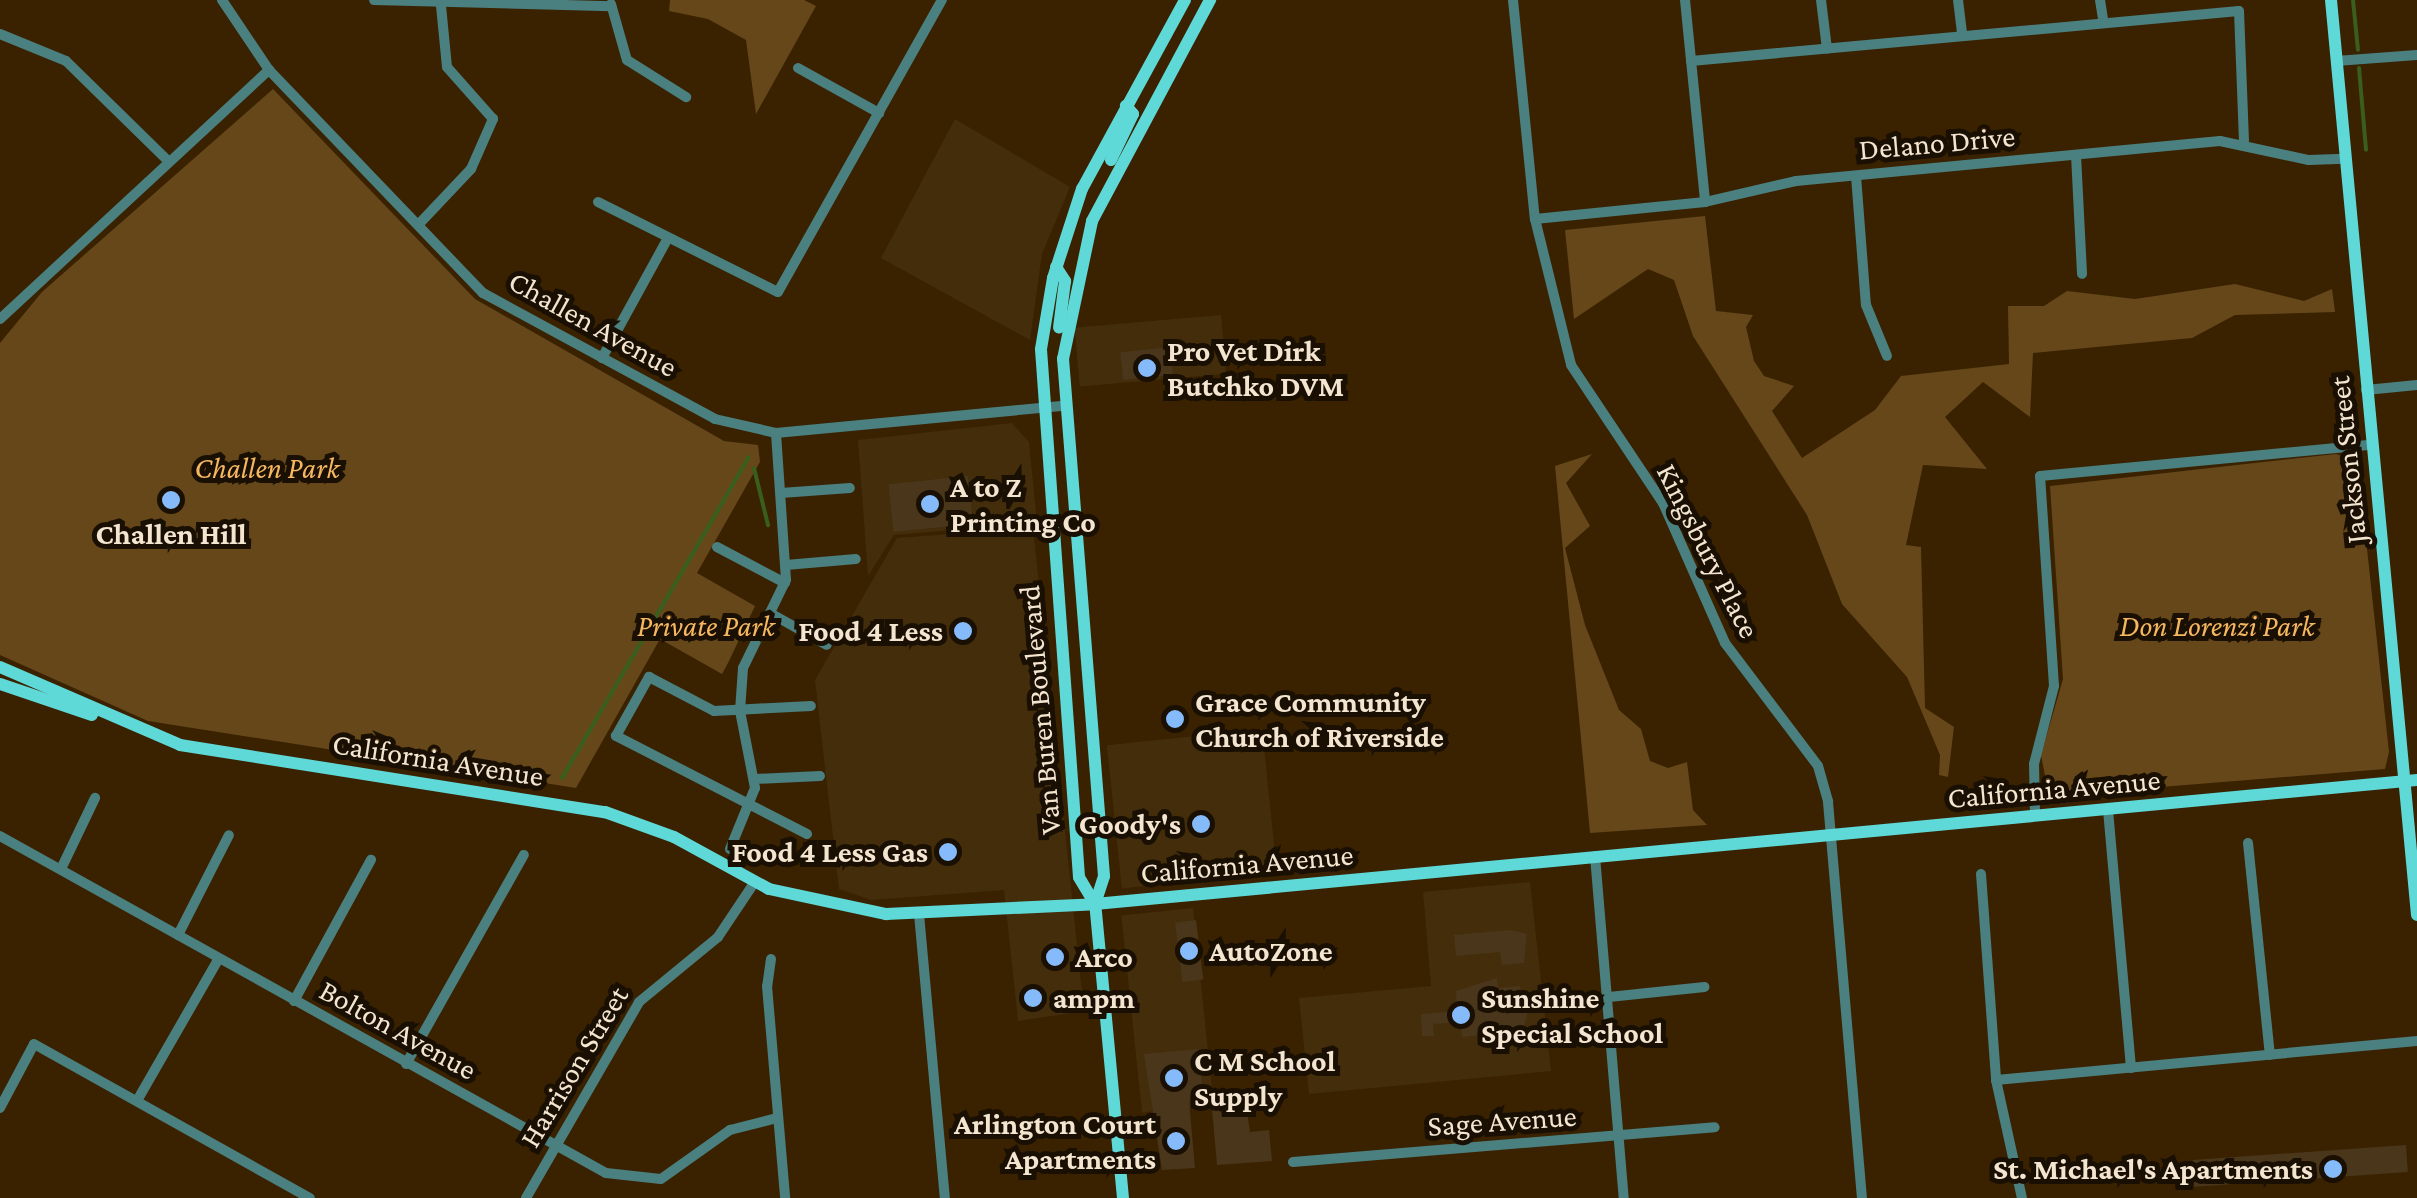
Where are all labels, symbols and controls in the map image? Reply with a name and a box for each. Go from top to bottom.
street label: Delano Drive [1857,118,2017,168]
street label: Challen Avenue [503,263,683,385]
place label: Pro Vet Dirk Butchko DVM [1167,333,1344,404]
marker: Pro Vet Dirk Butchko DVM [1136,357,1158,379]
street label: Jackson Street [2321,375,2375,545]
park label: Challen Park [194,450,340,486]
street label: Kingsbury Place [1649,458,1767,644]
place label: A to Z Printing Co [950,469,1096,540]
marker: Challen Hill [160,489,182,511]
marker: A to Z Printing Co [919,493,941,515]
place label: Challen Hill [95,516,247,552]
street label: Van Buren Boulevard [1011,584,1069,836]
park label: Private Park [637,608,775,644]
park label: Don Lorenzi Park [2120,608,2314,644]
place label: Food 4 Less [798,613,943,649]
marker: Food 4 Less [952,620,974,642]
place label: Grace Community Church of Riverside [1195,684,1444,754]
marker: Grace Community Church of Riverside [1164,708,1186,730]
street label: California Avenue [330,726,546,794]
street label: California Avenue [1946,762,2162,816]
place label: Goody's [1079,806,1181,842]
marker: Goody's [1190,813,1212,835]
place label: Food 4 Less Gas [731,834,928,870]
street label: California Avenue [1139,837,1355,891]
marker: Food 4 Less Gas [937,841,959,863]
place label: AutoZone [1209,933,1333,969]
place label: Arco [1075,939,1133,975]
marker: AutoZone [1178,940,1200,962]
marker: Arco [1044,946,1066,968]
street label: Bolton Avenue [313,972,483,1088]
street label: Harrison Street [512,980,636,1154]
place label: ampm [1053,980,1135,1016]
place label: Sunshine Special School [1481,980,1663,1050]
marker: ampm [1022,987,1044,1009]
marker: Sunshine Special School [1450,1004,1472,1026]
place label: C M School Supply [1194,1043,1335,1114]
marker: C M School Supply [1163,1067,1185,1089]
street label: Sage Avenue [1426,1098,1578,1144]
place label: Arlington Court Apartments [954,1106,1156,1176]
marker: Arlington Court Apartments [1165,1130,1187,1152]
place label: St. Michael's Apartments [1993,1151,2313,1187]
marker: St. Michael's Apartments [2322,1158,2344,1180]

